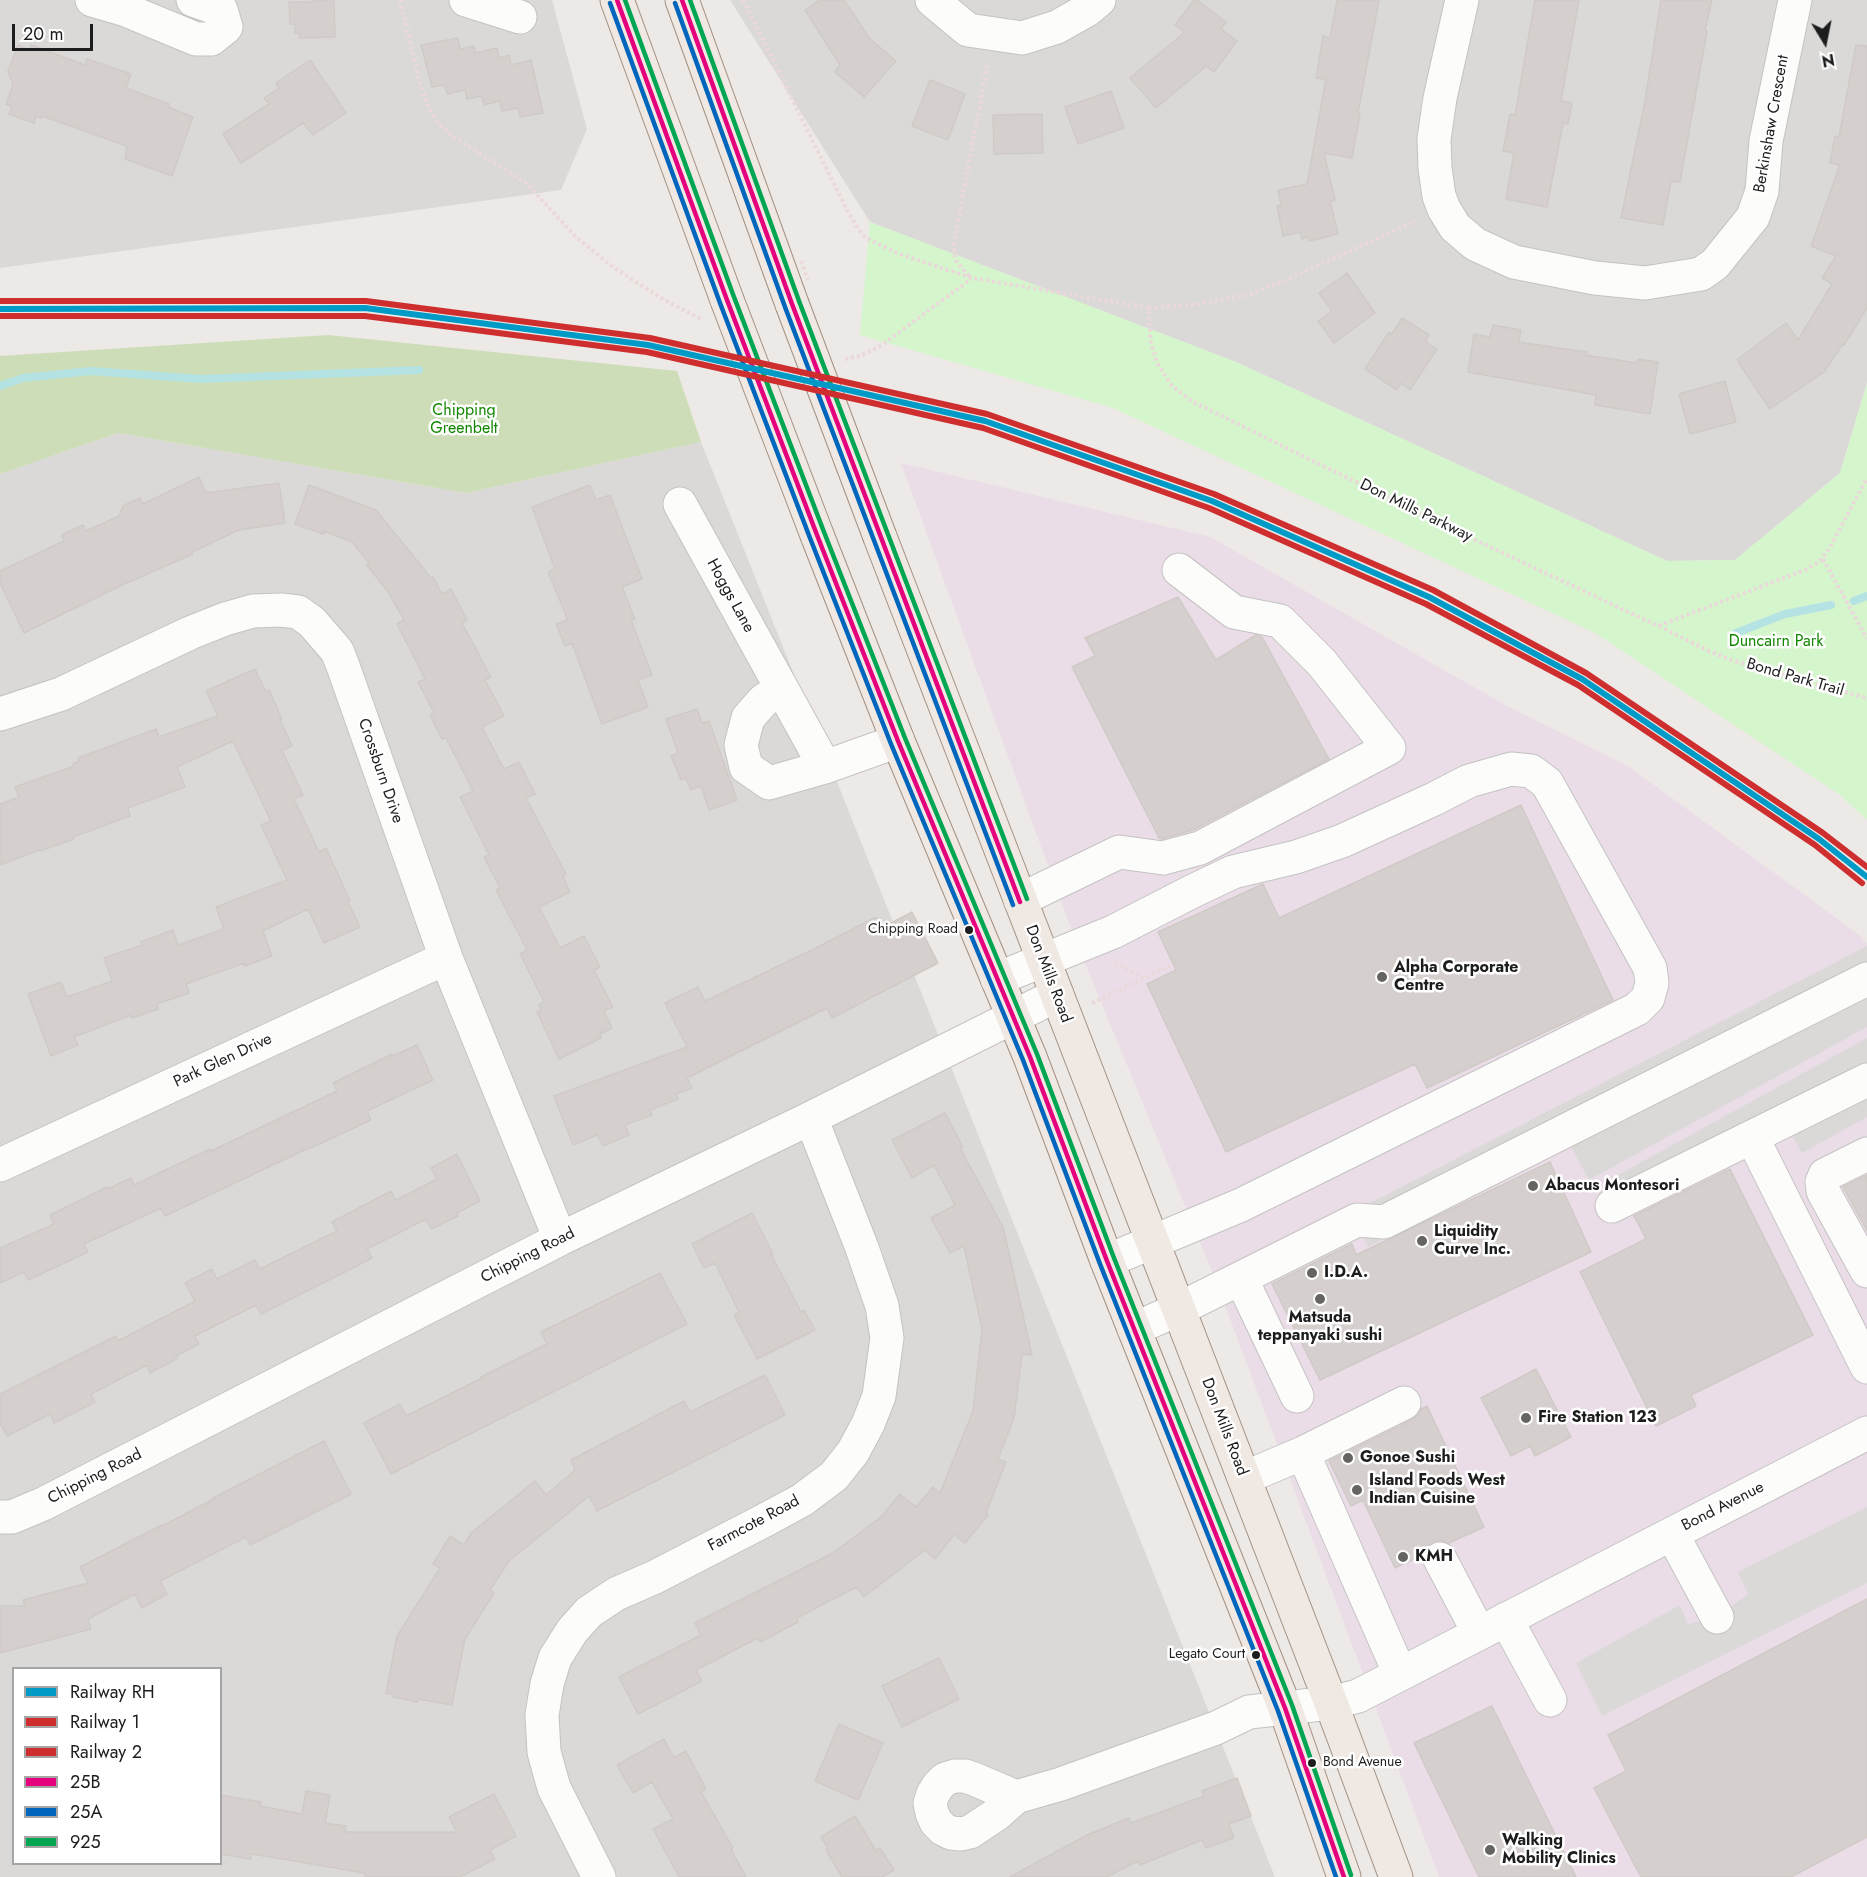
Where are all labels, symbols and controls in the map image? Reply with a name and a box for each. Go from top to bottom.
scale bar [15,12,96,50]
north arrow [1795,12,1855,72]
text: 20 m [23,21,63,47]
text: N [1820,48,1836,73]
street label: Berkinshaw Crescent [1750,54,1794,194]
park label: Chipping Greenbelt [430,401,498,439]
street label: Don Mills Parkway [1357,475,1475,547]
street label: Hoggs Lane [702,556,758,636]
park label: Duncairn Park [1729,632,1823,652]
street label: Bond Park Trail [1744,655,1846,701]
street label: Crossburn Drive [353,716,407,826]
place label: Chipping Road [868,922,958,938]
street label: Don Mills Road [1021,922,1075,1026]
marker: Chipping Road [963,924,975,936]
place label: Alpha Corporate Centre [1394,958,1518,996]
marker: Alpha Corporate Centre [1375,970,1389,984]
street label: Park Glen Drive [171,1030,275,1092]
place label: Abacus Montesori [1545,1176,1679,1196]
marker: Abacus Montesori [1526,1179,1540,1193]
place label: Liquidity Curve Inc. [1434,1222,1511,1260]
street label: Chipping Road [478,1224,578,1288]
marker: Liquidity Curve Inc. [1415,1234,1429,1248]
place label: I.D.A. [1324,1263,1368,1283]
marker: I.D.A. [1305,1266,1319,1280]
marker: Matsuda teppanyaki sushi [1313,1292,1327,1306]
place label: Matsuda teppanyaki sushi [1258,1308,1382,1346]
street label: Don Mills Road [1197,1375,1251,1479]
place label: Fire Station 123 [1538,1408,1657,1428]
marker: Fire Station 123 [1519,1411,1533,1425]
street label: Chipping Road [45,1445,145,1509]
place label: Gonoe Sushi [1360,1448,1455,1468]
marker: Gonoe Sushi [1341,1451,1355,1465]
place label: Island Foods West Indian Cuisine [1369,1471,1505,1509]
street label: Bond Avenue [1679,1478,1767,1536]
marker: Island Foods West Indian Cuisine [1350,1483,1364,1497]
street label: Farmcote Road [705,1492,803,1556]
place label: KMH [1415,1547,1453,1567]
marker: KMH [1396,1550,1410,1564]
place label: Legato Court [1169,1647,1245,1663]
marker: Legato Court [1250,1649,1262,1661]
legend [12,1667,222,1865]
text: Railway RH [70,1679,155,1705]
text: Railway 1 [70,1709,140,1735]
text: Railway 2 [70,1739,142,1765]
place label: Bond Avenue [1323,1755,1402,1771]
marker: Bond Avenue [1306,1757,1318,1769]
text: 25B [70,1769,100,1795]
text: 25A [70,1799,102,1825]
text: 925 [70,1829,101,1855]
place label: Walking Mobility Clinics [1502,1831,1616,1869]
marker: Walking Mobility Clinics [1483,1843,1497,1857]

